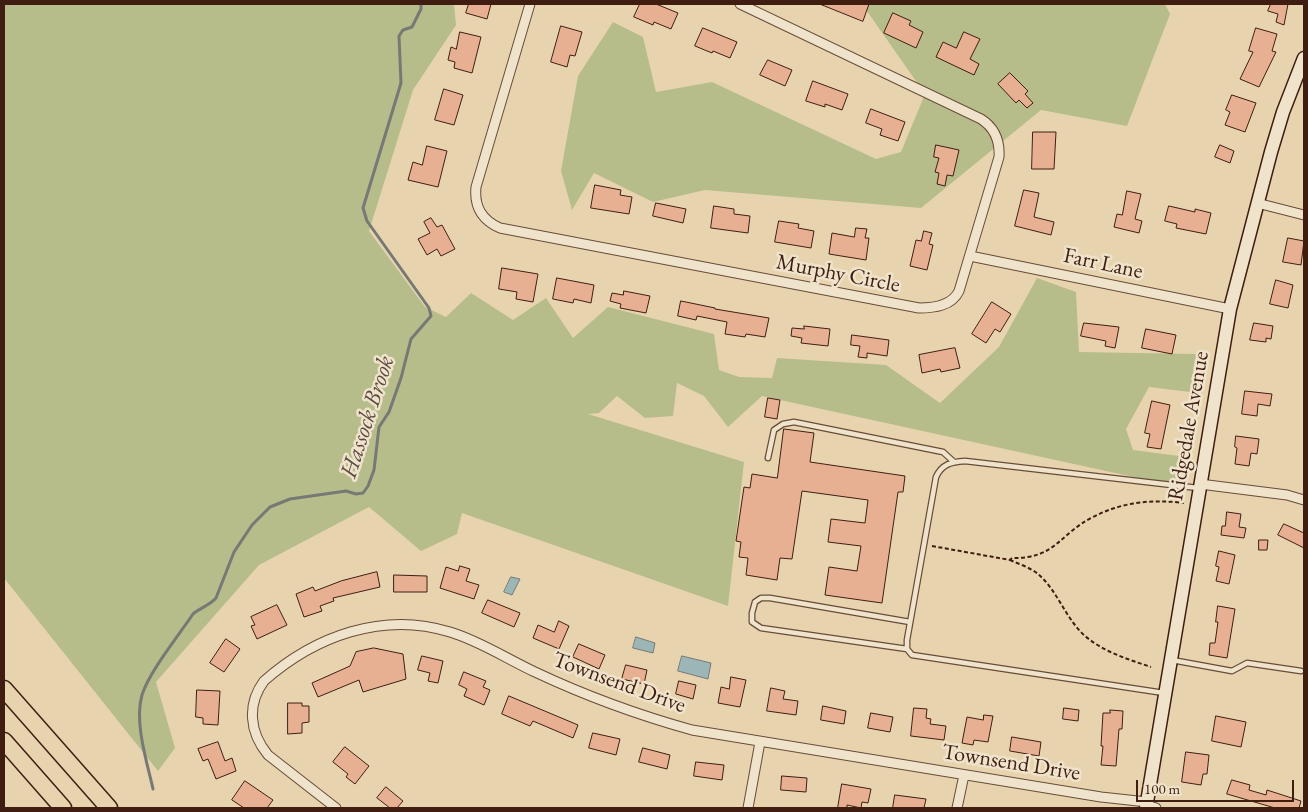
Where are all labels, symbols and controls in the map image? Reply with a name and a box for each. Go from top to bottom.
street label: Farr Lane [1061,243,1145,285]
street label: Murphy Circle [774,249,902,299]
street label: Ridgedale Avenue [1163,349,1215,503]
water label: Hassock Brook [335,352,401,482]
street label: Townsend Drive [549,647,689,719]
street label: Townsend Drive [940,739,1082,787]
scale bar [1138,770,1296,802]
text: 100 m [1144,779,1180,798]

